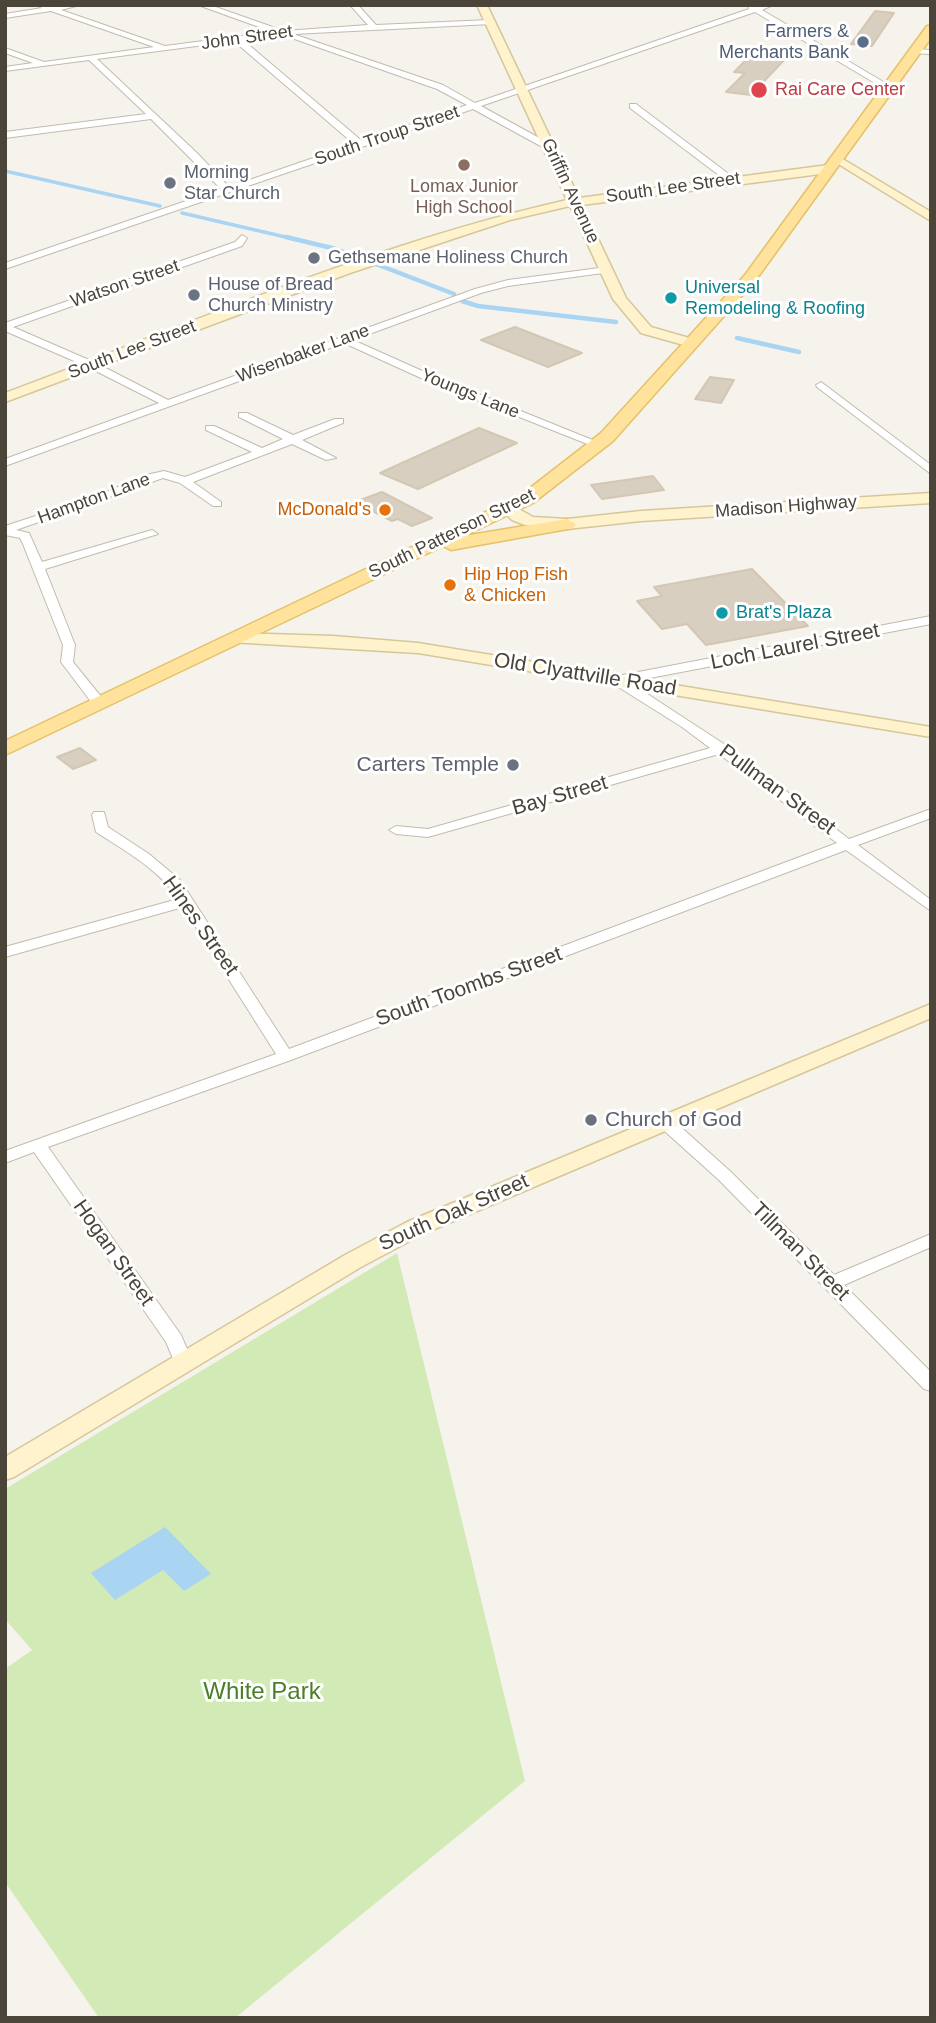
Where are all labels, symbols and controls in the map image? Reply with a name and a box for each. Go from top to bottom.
street label: John Street [200,21,294,55]
place label: Farmers & Merchants Bank [719,21,849,64]
marker: Farmers & Merchants Bank [855,34,871,50]
place label: Rai Care Center [775,79,905,101]
marker: Rai Care Center [749,80,769,100]
street label: South Troup Street [312,101,462,171]
street label: Griffin Avenue [536,135,604,247]
marker: Lomax Junior High School [456,157,472,173]
place label: Morning Star Church [184,162,280,204]
street label: South Lee Street [605,168,741,208]
marker: Morning Star Church [162,175,178,191]
place label: Lomax Junior High School [410,176,518,218]
place label: Gethsemane Holiness Church [328,247,568,269]
marker: Gethsemane Holiness Church [306,250,322,266]
street label: Watson Street [68,255,182,313]
place label: House of Bread Church Ministry [208,274,333,316]
place label: Universal Remodeling & Roofing [685,277,865,320]
marker: House of Bread Church Ministry [186,287,202,303]
marker: Universal Remodeling & Roofing [663,290,679,306]
street label: South Lee Street [65,316,199,384]
street label: Wisenbaker Lane [233,320,373,388]
street label: Youngs Lane [418,364,522,424]
street label: Hampton Lane [35,469,153,529]
street label: South Patterson Street [365,484,539,584]
street label: Madison Highway [714,491,858,523]
place label: McDonald's [278,499,371,521]
marker: McDonald's [377,502,393,518]
place label: Hip Hop Fish & Chicken [464,564,568,606]
marker: Hip Hop Fish & Chicken [442,577,458,593]
place label: Brat's Plaza [736,602,831,624]
marker: Brat's Plaza [714,605,730,621]
street label: Loch Laurel Street [708,618,882,676]
street label: Old Clyattville Road [492,648,678,702]
street label: Pullman Street [714,739,840,841]
place label: Carters Temple [357,752,499,778]
marker: Carters Temple [505,757,521,773]
street label: Bay Street [509,770,611,822]
street label: Hines Street [157,871,243,981]
street label: South Toombs Street [373,942,565,1032]
place label: Church of God [605,1107,742,1133]
marker: Church of God [583,1112,599,1128]
street label: South Oak Street [375,1169,533,1257]
street label: Hogan Street [67,1195,159,1311]
street label: Tillman Street [746,1198,854,1306]
park label: White Park [203,1678,321,1706]

